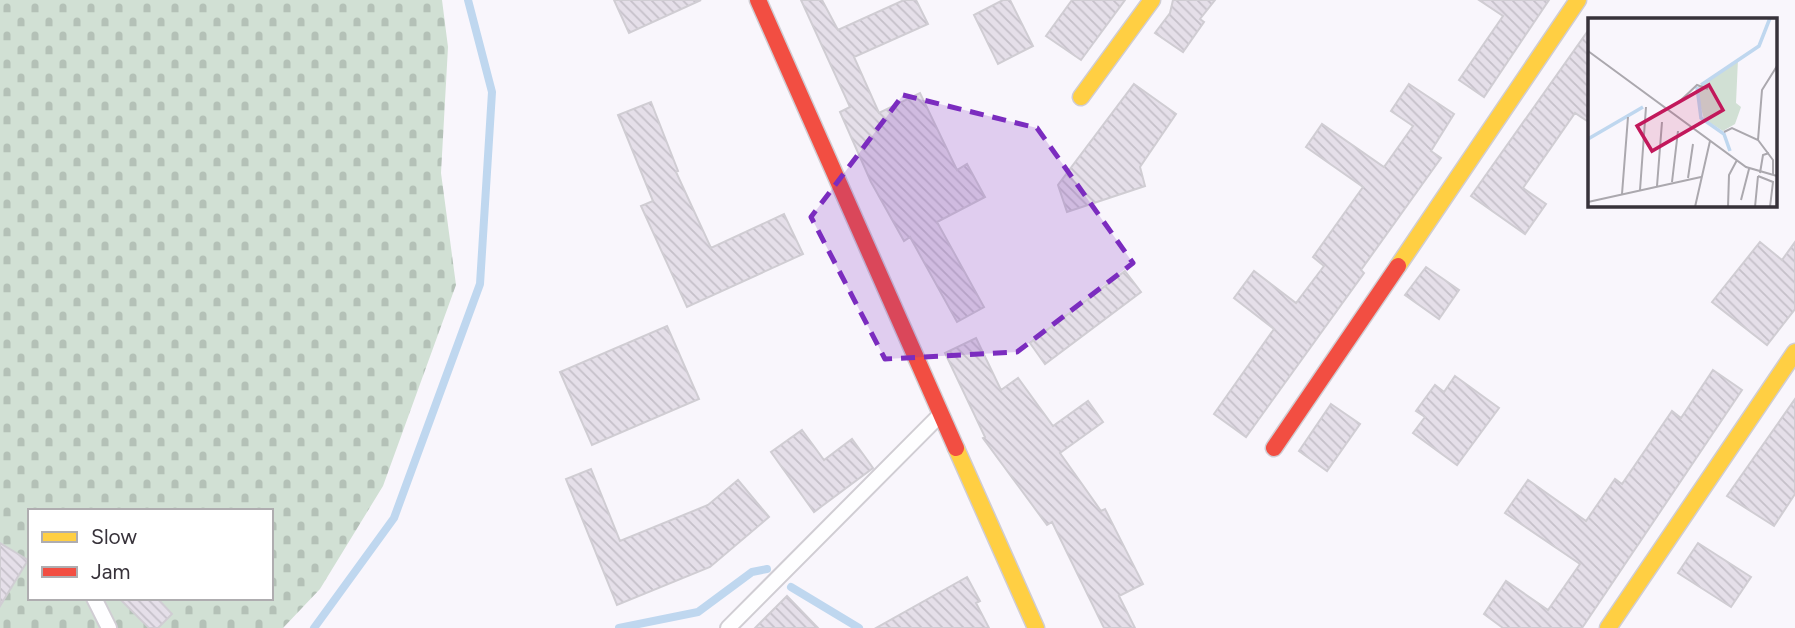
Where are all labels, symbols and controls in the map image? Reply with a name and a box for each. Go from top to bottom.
inset map [1588,18,1778,206]
legend [28,509,273,600]
text: Slow [91,524,137,549]
text: Jam [91,559,130,584]

